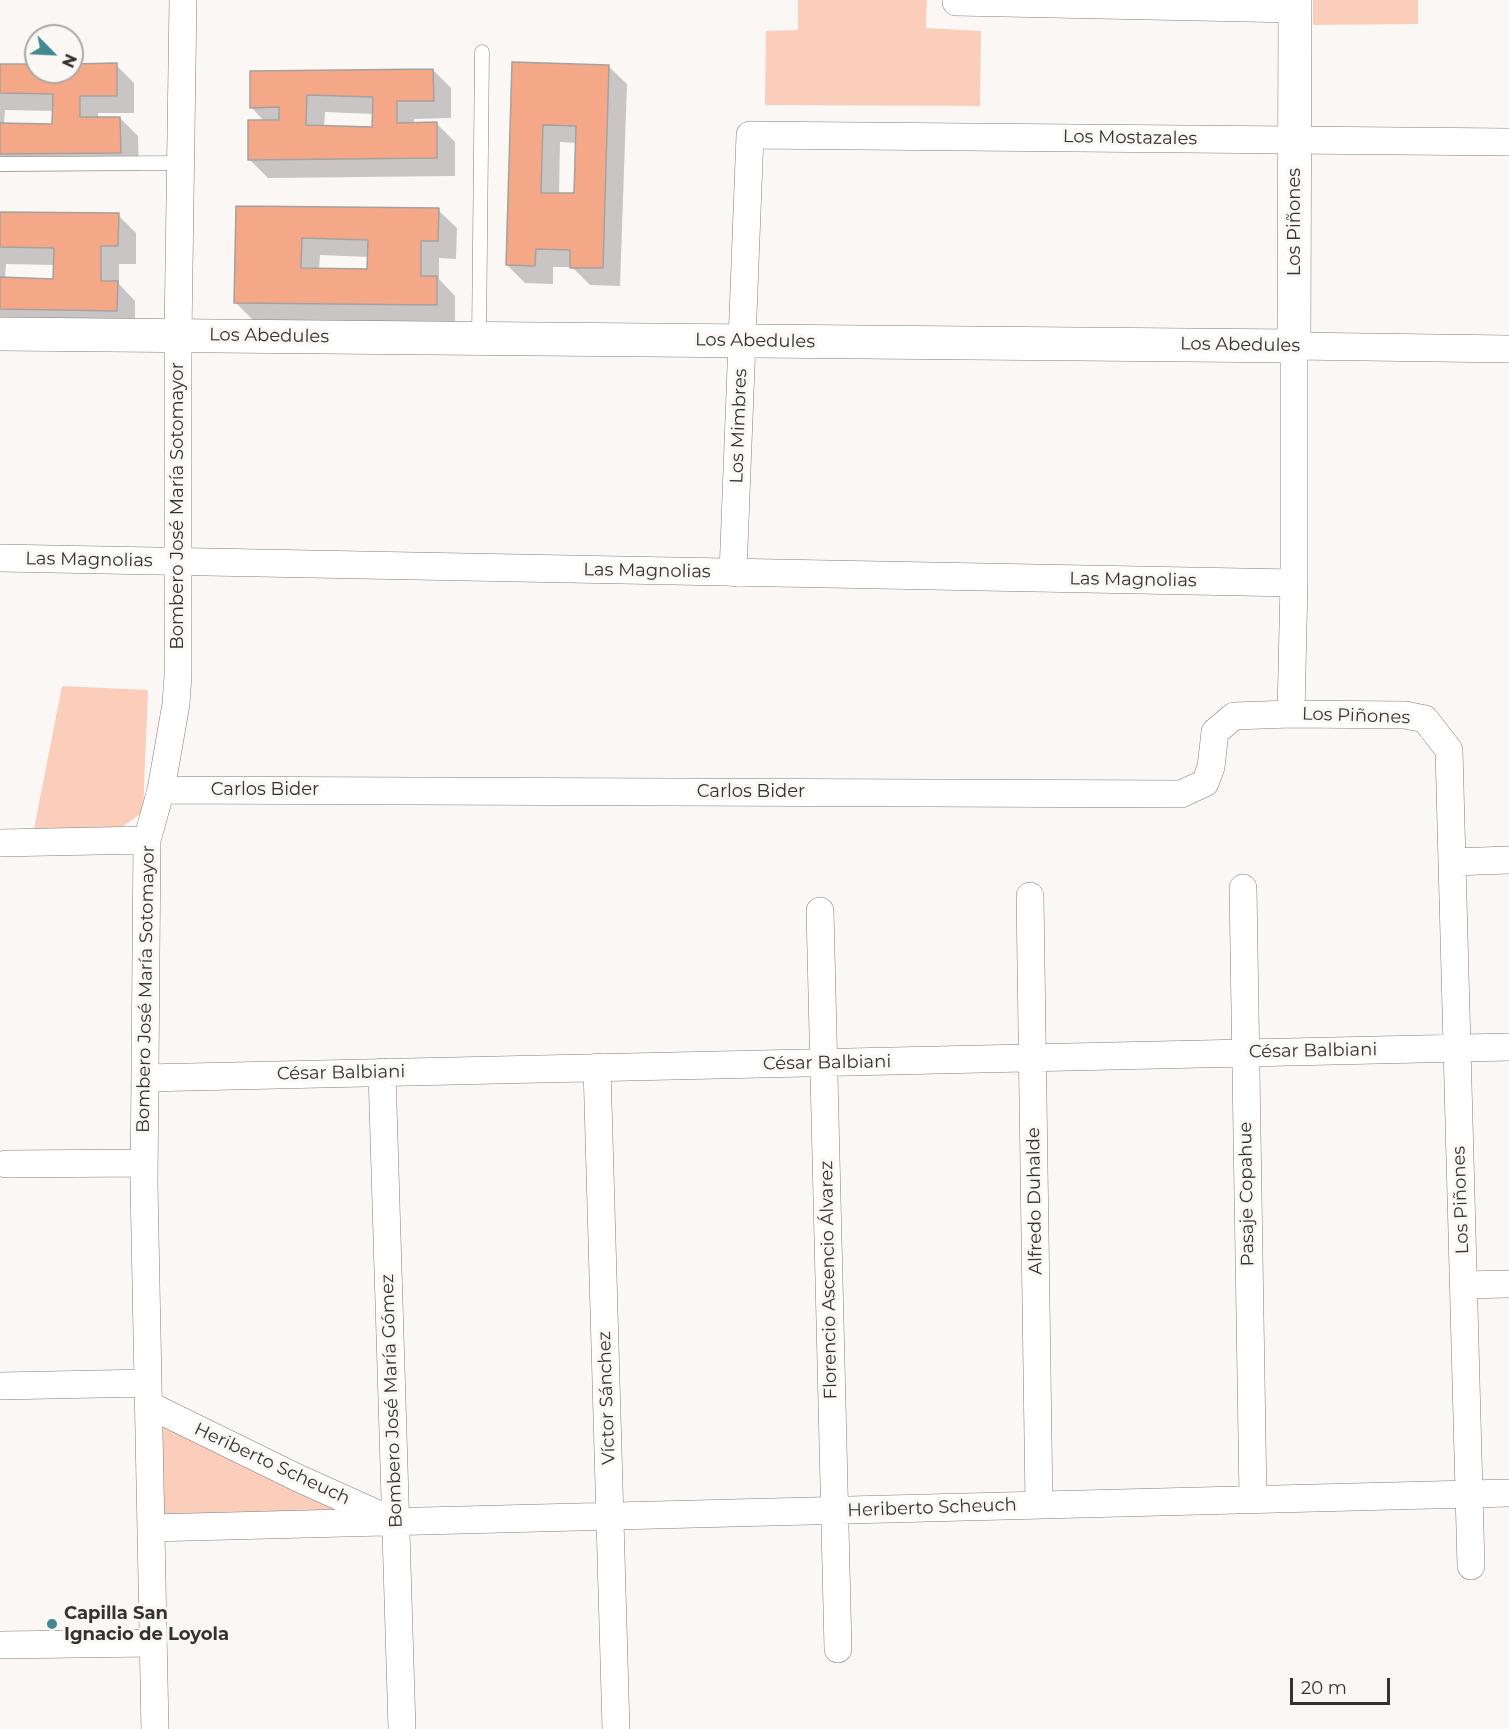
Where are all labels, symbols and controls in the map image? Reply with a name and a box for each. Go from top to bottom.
north arrow [24,24,84,84]
text: N [58,51,80,70]
street label: Los Mostazales [1063,126,1197,150]
street label: Los Piñones [1284,168,1306,276]
street label: Los Abedules [209,324,329,348]
street label: Los Abedules [695,329,815,353]
street label: Los Abedules [1180,333,1300,357]
street label: Bombero José María Sotomayor [167,362,189,650]
street label: Los Mimbres [726,368,752,484]
street label: Las Magnolias [25,548,153,572]
street label: Las Magnolias [583,559,711,583]
street label: Las Magnolias [1069,568,1197,592]
street label: Los Piñones [1302,703,1410,729]
street label: Carlos Bider [211,779,319,801]
street label: Carlos Bider [697,781,805,803]
street label: Bombero José María Sotomayor [133,845,159,1133]
street label: César Balbiani [1249,1039,1377,1063]
street label: César Balbiani [763,1051,891,1075]
street label: César Balbiani [277,1061,405,1085]
street label: Pasaje Copahue [1235,1121,1259,1267]
street label: Alfredo Duhalde [1023,1127,1047,1275]
street label: Los Piñones [1448,1146,1474,1254]
street label: Florencio Ascencio Álvarez [816,1161,842,1399]
street label: Bombero José María Gómez [377,1274,407,1528]
street label: Víctor Sánchez [594,1331,620,1465]
street label: Heriberto Scheuch [191,1418,353,1510]
street label: Heriberto Scheuch [847,1494,1017,1522]
place label: Capilla San Ignacio de Loyola [64,1603,229,1646]
marker: Capilla San Ignacio de Loyola [45,1617,59,1631]
scale bar [1293,1666,1394,1704]
text: 20 m [1301,1677,1347,1699]

